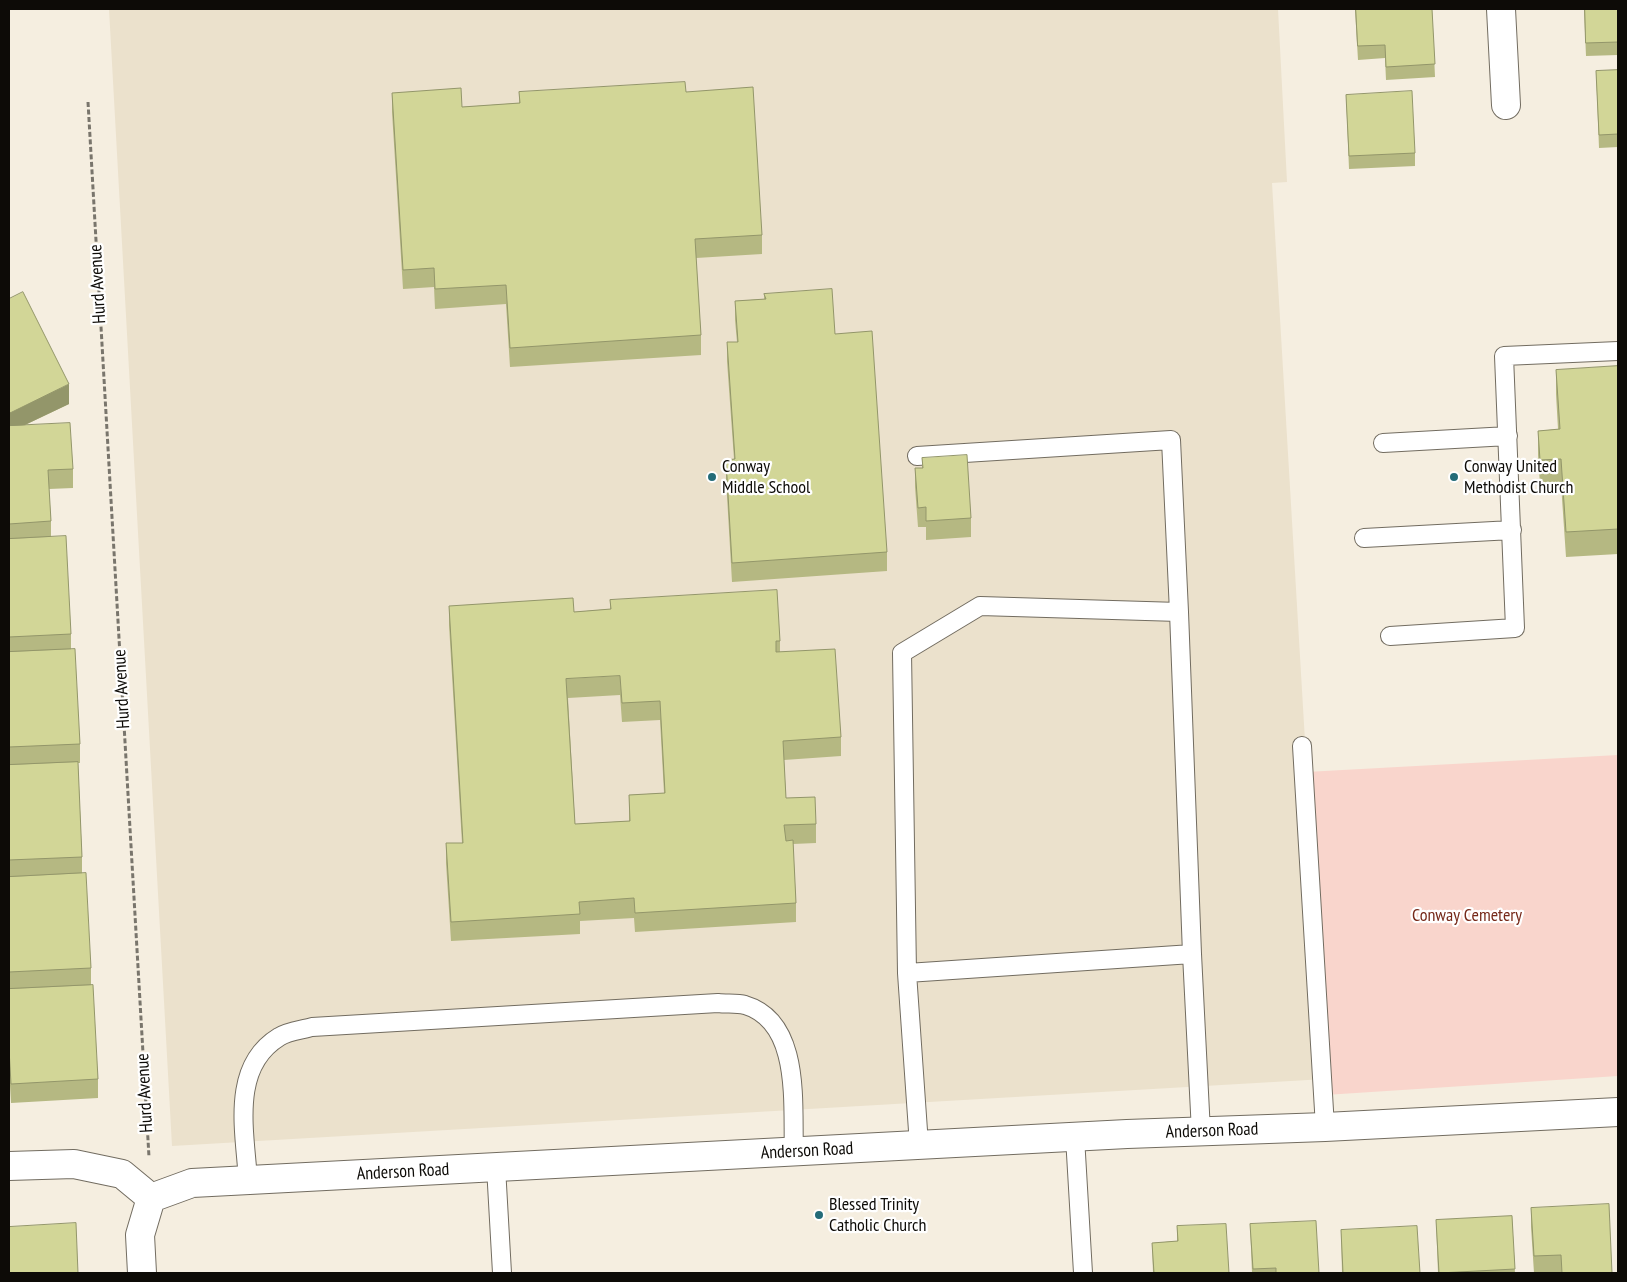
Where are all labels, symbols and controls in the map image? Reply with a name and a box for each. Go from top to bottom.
street label: Hurd Avenue [85,244,111,324]
place label: Conway Middle School [722,456,810,498]
place label: Conway United Methodist Church [1464,456,1573,498]
marker: Conway Middle School [706,471,718,483]
marker: Conway United Methodist Church [1448,471,1460,483]
street label: Hurd Avenue [109,649,135,729]
park label: Conway Cemetery [1412,905,1522,927]
street label: Hurd Avenue [132,1053,158,1133]
street label: Anderson Road [1165,1119,1259,1143]
street label: Anderson Road [760,1138,854,1164]
street label: Anderson Road [356,1159,450,1185]
place label: Blessed Trinity Catholic Church [829,1194,926,1236]
marker: Blessed Trinity Catholic Church [813,1209,825,1221]

